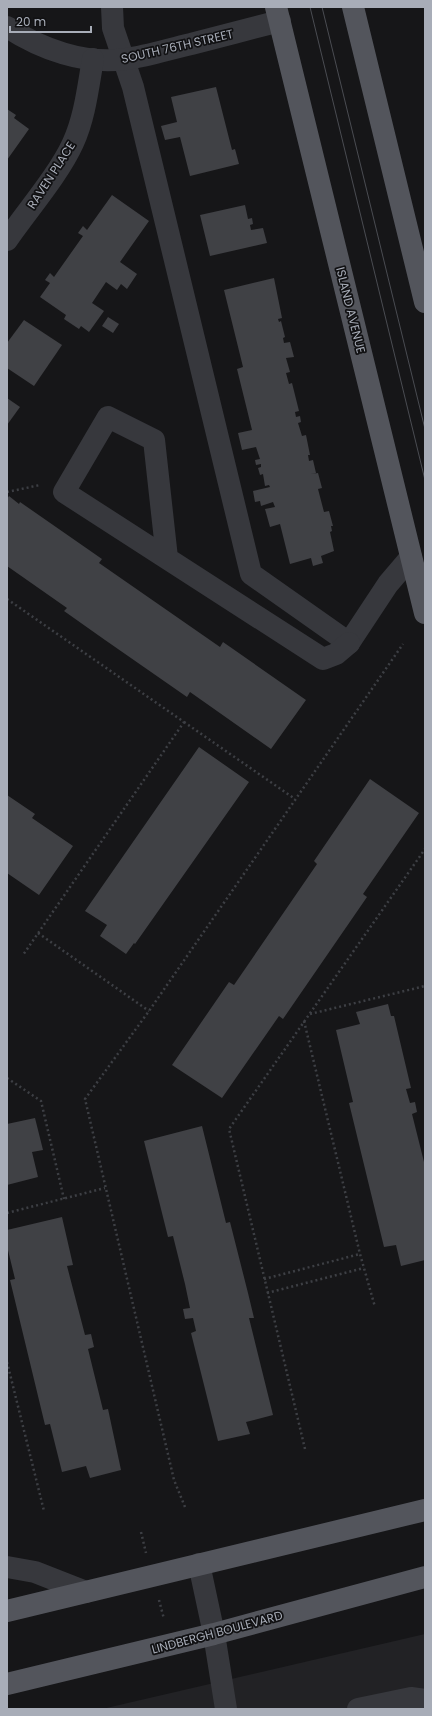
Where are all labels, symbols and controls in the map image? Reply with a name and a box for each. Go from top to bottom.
scale bar [10,8,91,34]
text: 20 m [16,13,46,30]
street label: SOUTH 76TH STREET [119,25,235,67]
street label: RAVEN PLACE [23,138,79,212]
street label: ISLAND AVENUE [332,265,370,355]
street label: LINDBERGH BOULEVARD [150,1606,284,1658]

